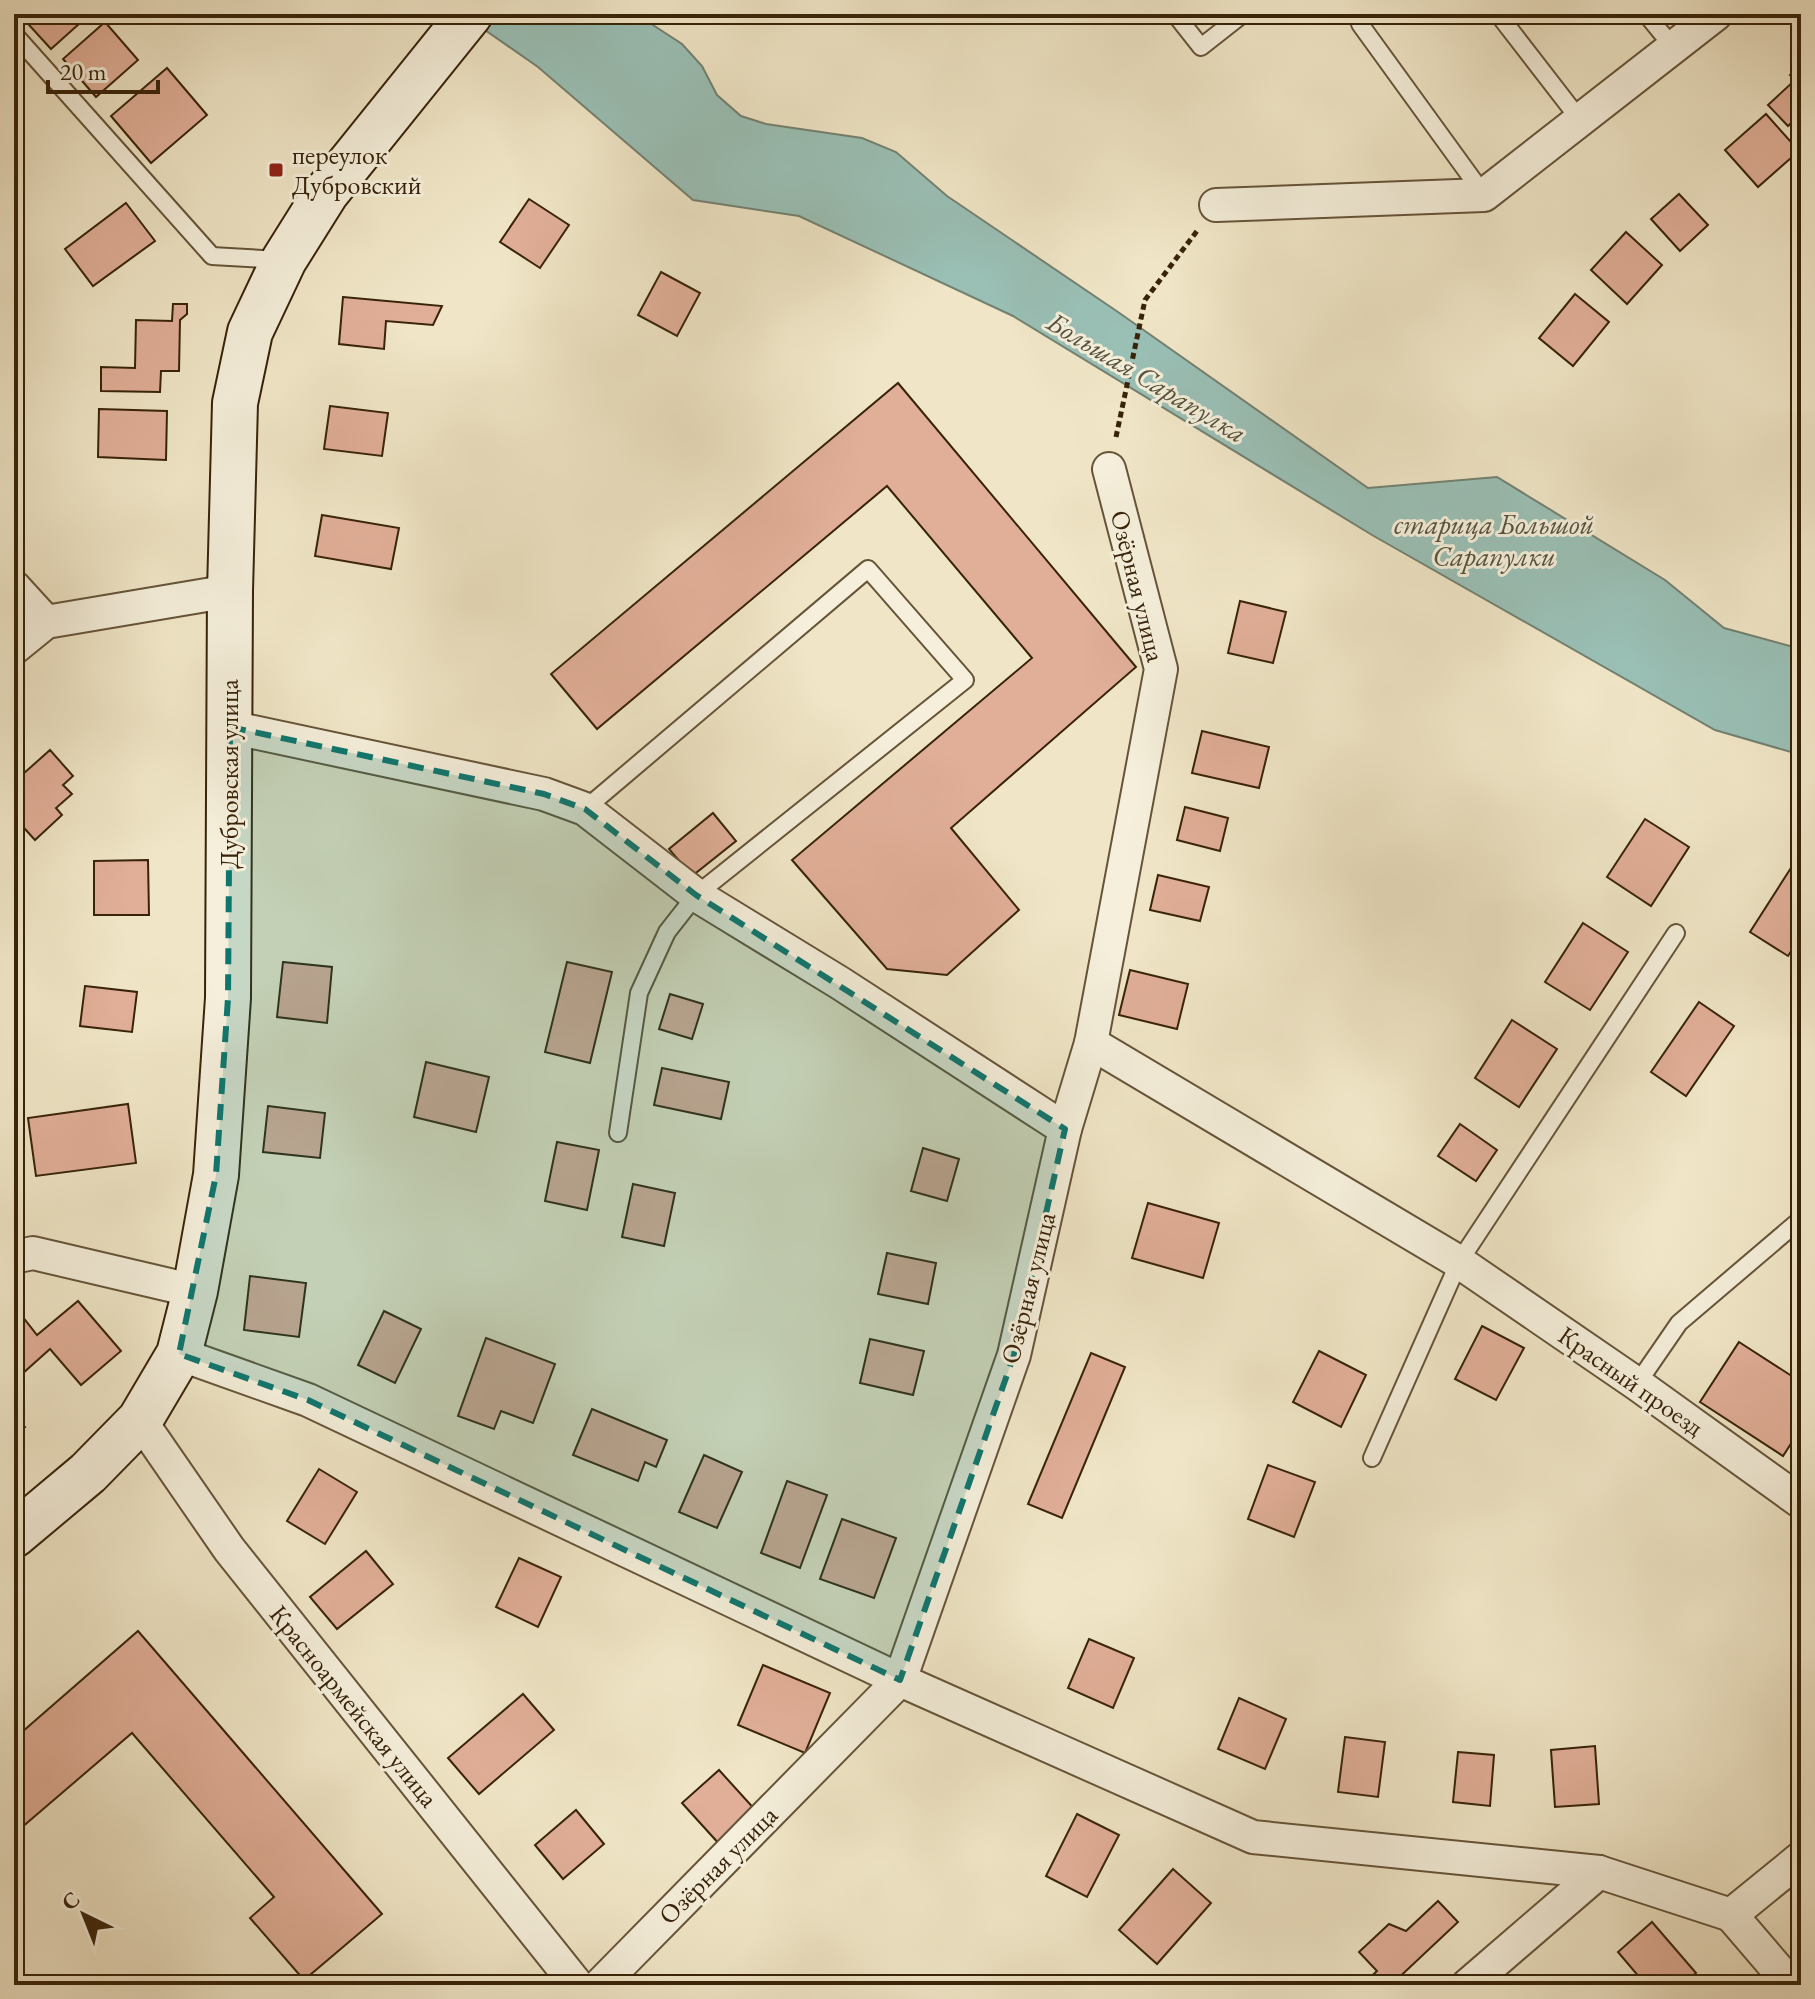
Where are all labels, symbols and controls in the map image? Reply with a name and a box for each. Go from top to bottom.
scale bar [48,44,158,94]
text: 20 m [60,56,107,87]
place label: переулок Дубровский [292,138,422,202]
marker: переулок Дубровский [267,161,285,179]
water label: Большая Сарапулка [1040,303,1253,451]
water label: старица Большой Сарапулки [1394,506,1594,574]
street label: Озёрная улица [1103,507,1173,666]
street label: Дубровская улица [212,679,246,869]
street label: Озёрная улица [993,1208,1063,1367]
street label: Красный проезд [1552,1318,1711,1444]
street label: Красноармейская улица [262,1598,446,1815]
street label: Озёрная улица [651,1798,785,1932]
north arrow [44,1875,124,1955]
text: С [55,1885,86,1917]

